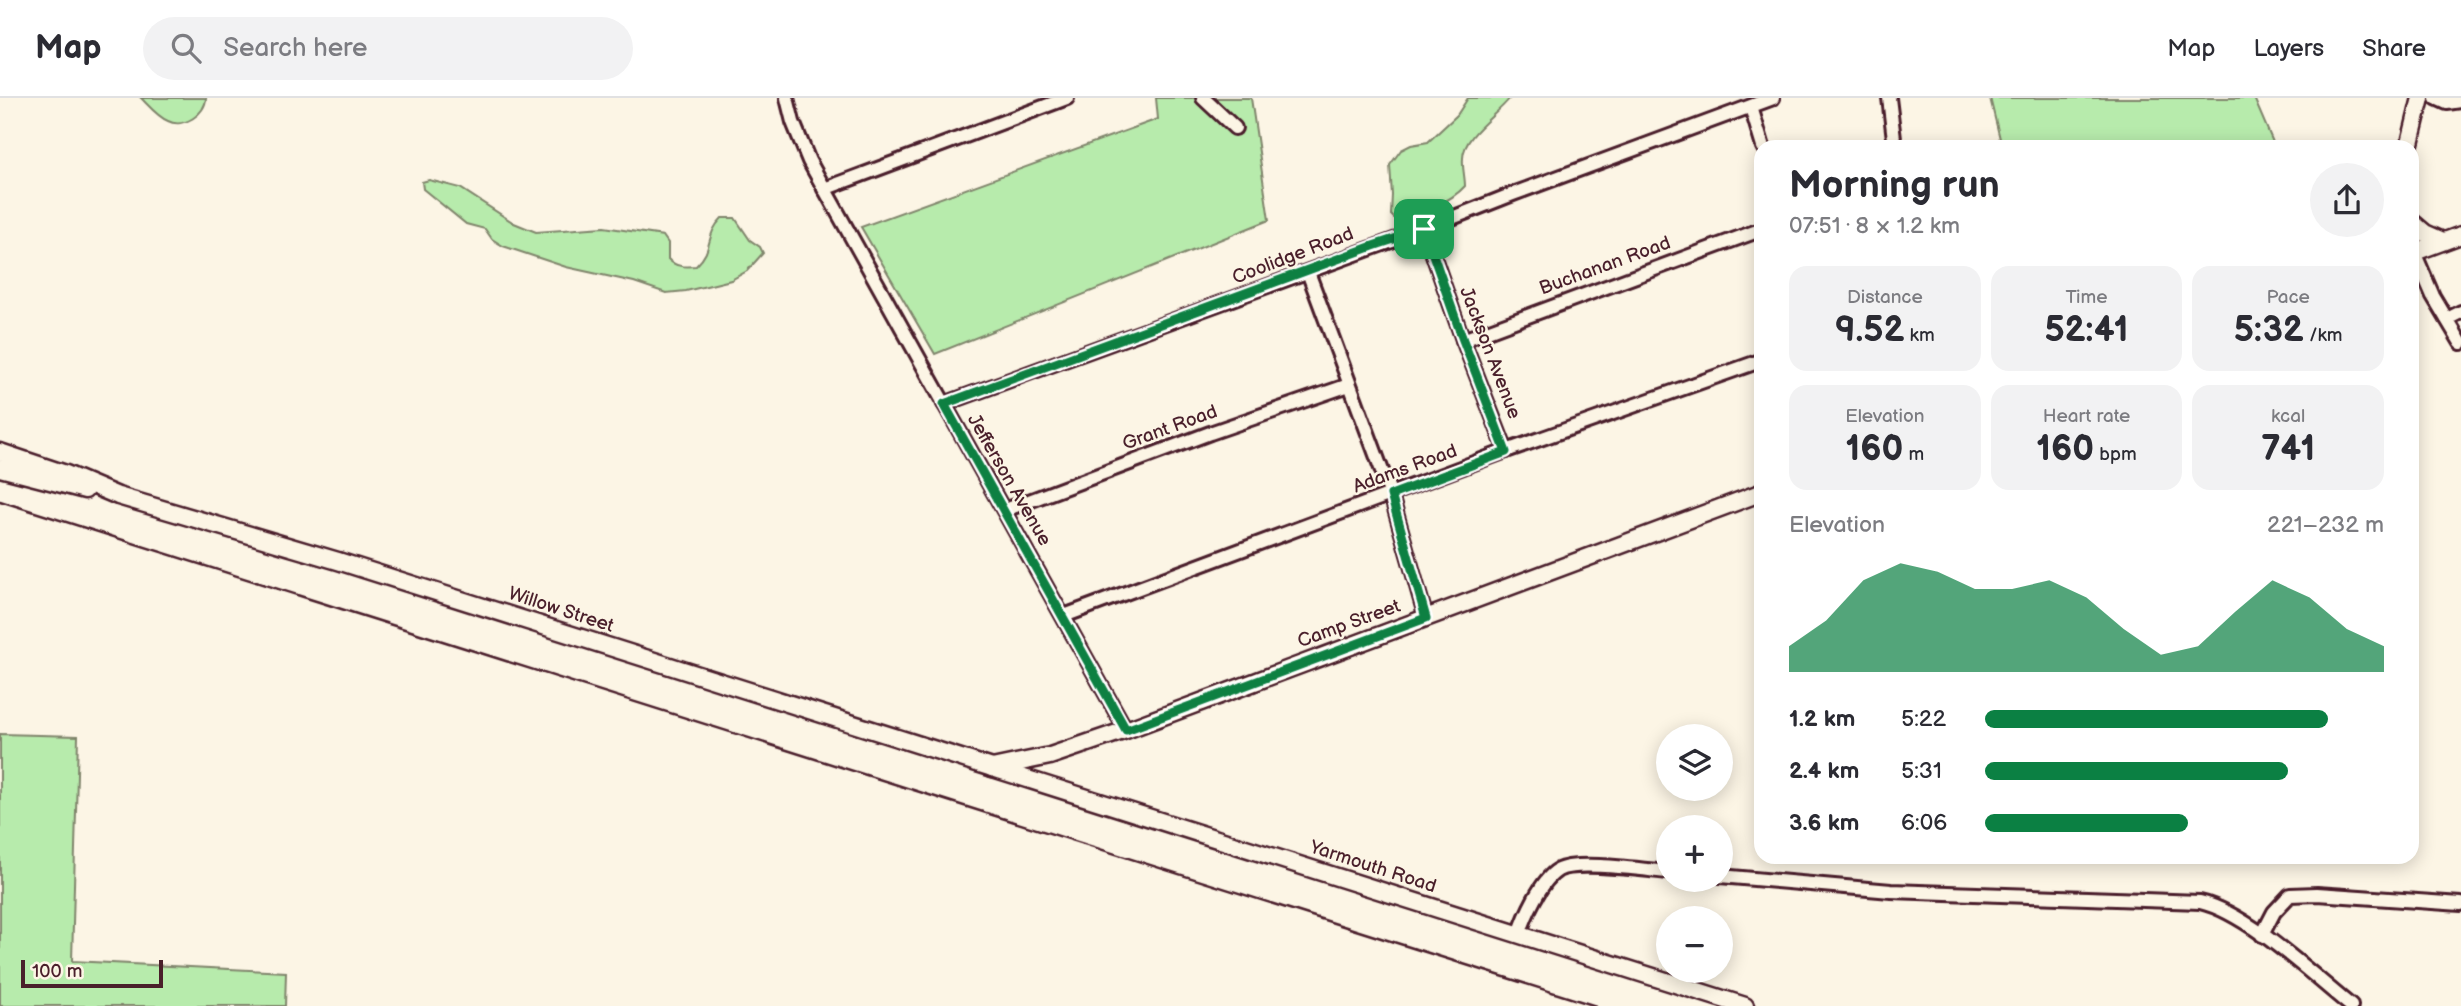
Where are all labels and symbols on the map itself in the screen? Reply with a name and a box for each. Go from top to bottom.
pin [1394,199,1454,259]
street label: Coolidge Road [1229,222,1357,290]
street label: Buchanan Road [1536,232,1674,300]
street label: Jackson Avenue [1454,284,1526,422]
street label: Grant Road [1120,400,1220,456]
street label: Jefferson Avenue [962,410,1056,550]
street label: Adams Road [1350,440,1460,498]
street label: Willow Street [505,582,617,638]
street label: Camp Street [1294,595,1404,653]
street label: Yarmouth Road [1306,835,1439,898]
scale bar [21,957,163,989]

